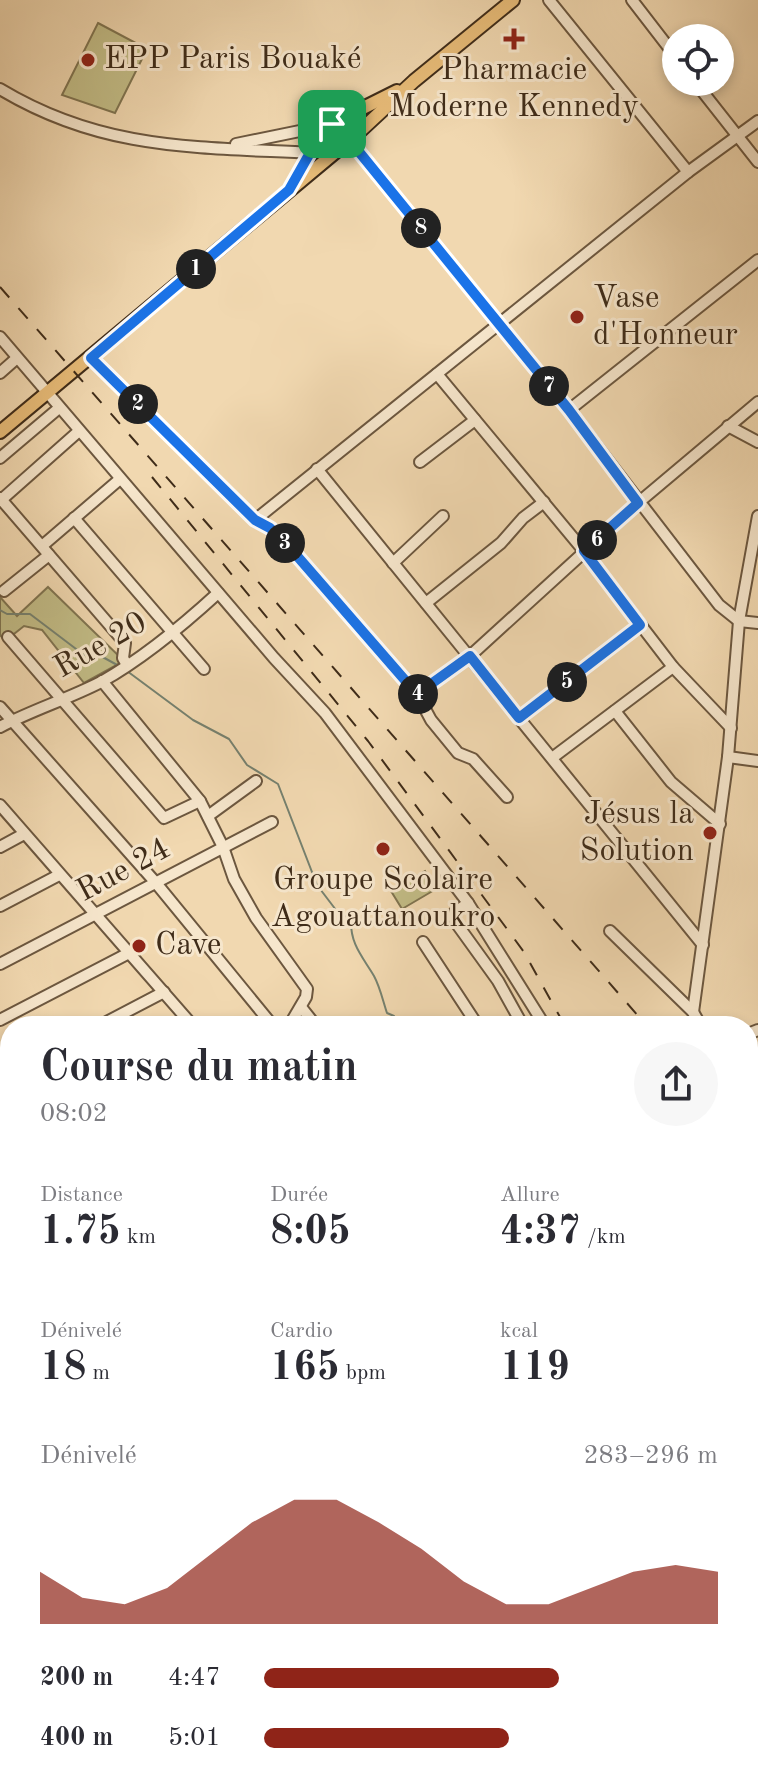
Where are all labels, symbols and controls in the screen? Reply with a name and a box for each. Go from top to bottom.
map controls [662,24,734,96]
button: locate [662,24,734,96]
marker: Pharmacie Moderne Kennedy [505,30,523,48]
place label: EPP Paris Bouaké [104,44,362,76]
marker: EPP Paris Bouaké [79,51,97,69]
place label: Pharmacie Moderne Kennedy [389,55,639,124]
pin [298,90,366,158]
icon: arrive [310,102,354,146]
pin: 8 [401,208,441,248]
text: 8 [415,217,427,239]
pin: 1 [176,249,216,289]
text: 1 [190,258,202,280]
place label: Vase d'Honneur [593,283,738,352]
marker: Vase d'Honneur [568,308,586,326]
pin: 7 [529,366,569,406]
text: 7 [543,375,555,397]
pin: 2 [118,384,158,424]
text: 2 [132,393,144,415]
pin: 6 [577,520,617,560]
pin: 3 [265,523,305,563]
text: 6 [591,529,603,551]
text: 3 [279,532,291,554]
street label: Rue 20 [49,607,153,685]
pin: 5 [547,662,587,702]
text: 5 [561,671,573,693]
pin: 4 [398,674,438,714]
text: 4 [412,683,424,705]
place label: Jésus la Solution [580,799,694,868]
marker: Jésus la Solution [701,824,719,842]
street label: Rue 24 [72,833,176,909]
marker: Groupe Scolaire Agouattanoukro [374,840,392,858]
place label: Groupe Scolaire Agouattanoukro [271,865,495,934]
place label: Cave [155,930,221,962]
marker: Cave [130,937,148,955]
button: share [634,1042,718,1126]
text: Course du matin [40,1046,358,1090]
text: 08:02 [40,1101,108,1127]
text: Distance [40,1184,123,1206]
text: Durée [270,1184,328,1206]
text: Allure [500,1184,560,1206]
text: 1.75 [40,1213,121,1253]
text: 8:05 [270,1213,351,1253]
text: 4:37 [500,1213,581,1253]
text: km [121,1226,156,1248]
text: /km [581,1226,626,1248]
text: Dénivelé [40,1320,122,1342]
text: Cardio [270,1320,333,1342]
text: kcal [500,1320,538,1342]
text: 18 [40,1349,86,1389]
text: 165 [270,1349,340,1389]
text: 119 [500,1349,570,1389]
text: m [86,1362,110,1384]
text: bpm [340,1362,386,1384]
text: Dénivelé [40,1443,137,1469]
text: 283–296 m [583,1443,718,1469]
text: 200 m [40,1665,113,1691]
text: 4:47 [168,1665,221,1691]
text: 400 m [40,1725,113,1751]
text: 5:01 [168,1725,221,1751]

